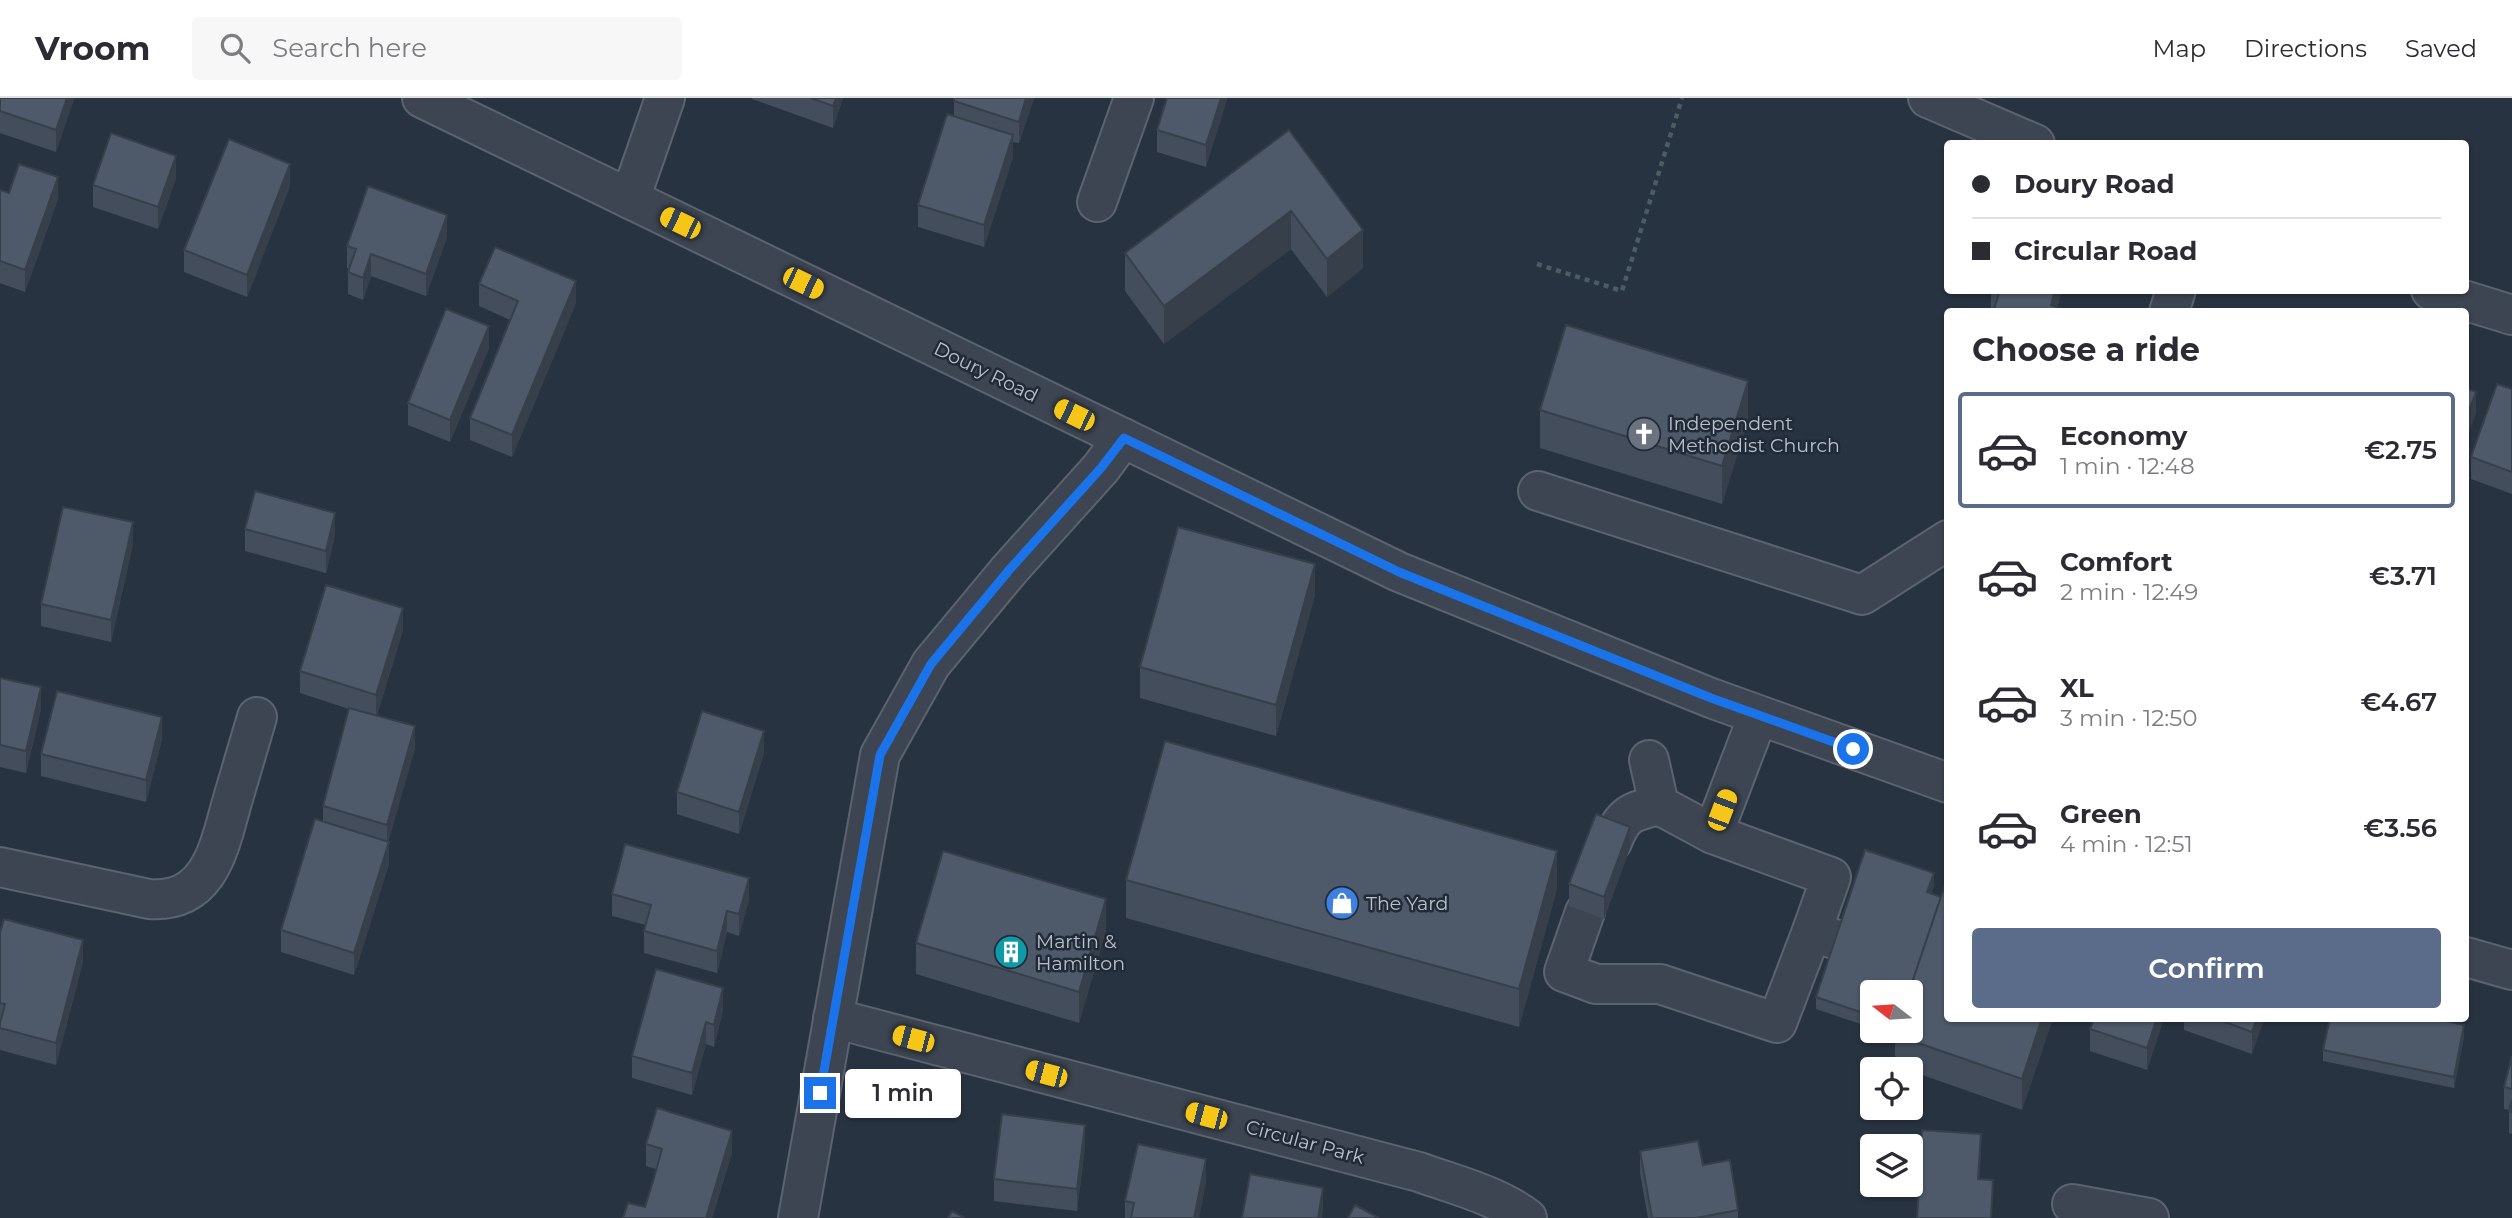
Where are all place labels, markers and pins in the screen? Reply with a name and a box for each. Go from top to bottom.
place label: Independent Methodist Church [1668,412,1840,457]
church icon: Independent Methodist Church [1625,415,1663,453]
shop icon: The Yard [1323,884,1361,922]
place label: The Yard [1366,892,1449,915]
place label: Martin & Hamilton [1036,930,1125,975]
building icon: Martin & Hamilton [992,933,1030,971]

